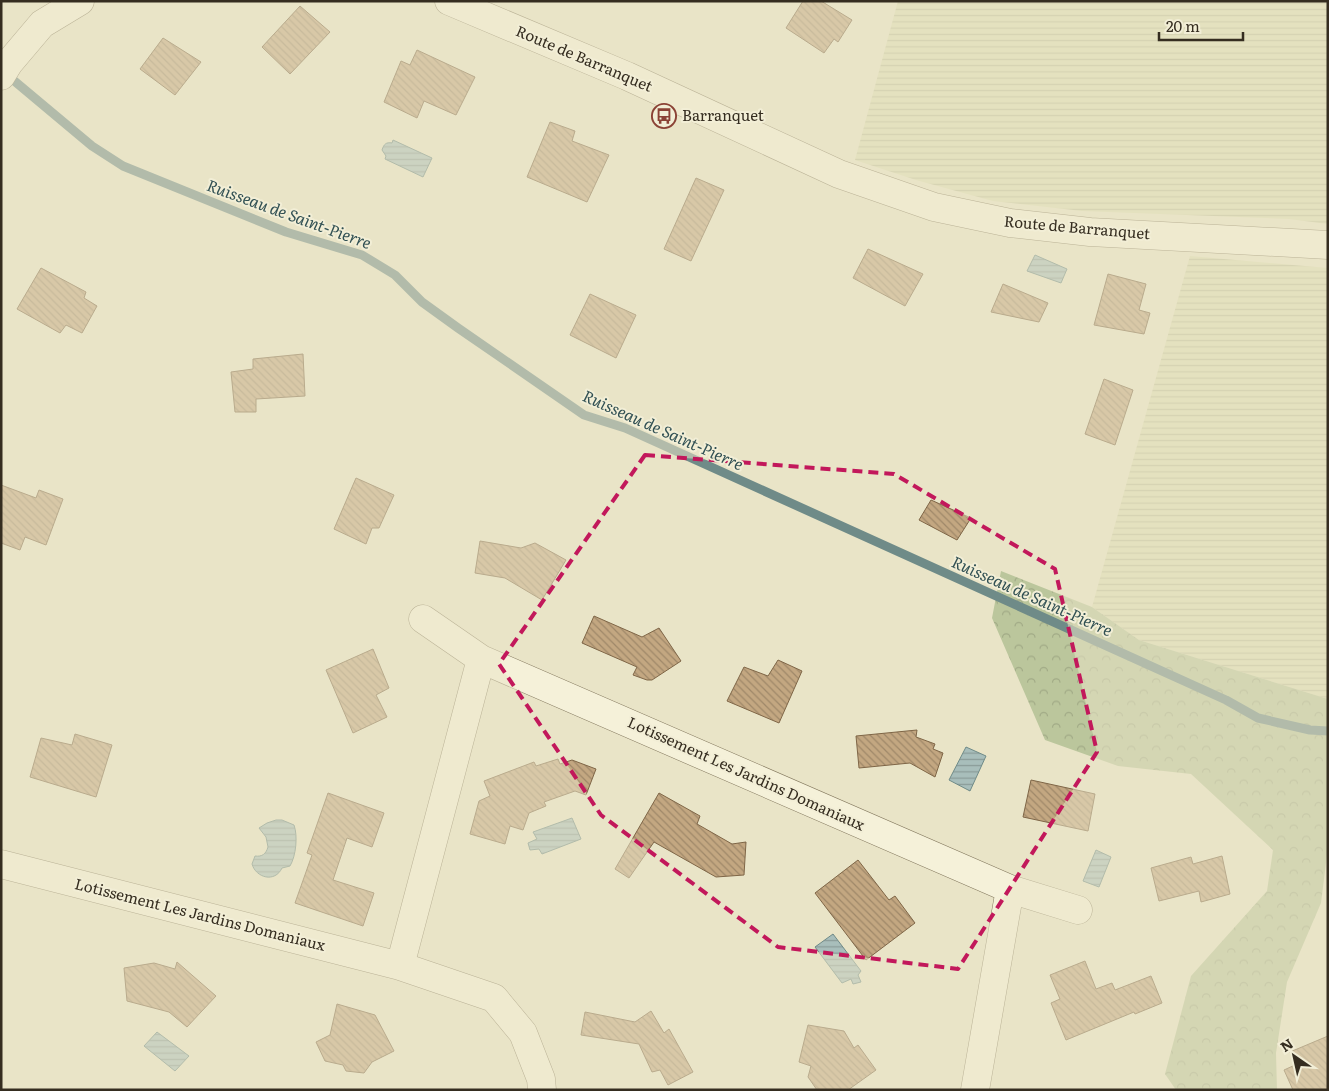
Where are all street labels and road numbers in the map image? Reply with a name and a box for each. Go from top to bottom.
street label: Route de Barranquet [513,18,657,97]
street label: Route de Barranquet [1003,209,1151,244]
street label: Lotissement Les Jardins Domaniaux [624,710,869,836]
street label: Lotissement Les Jardins Domaniaux [73,871,329,956]

